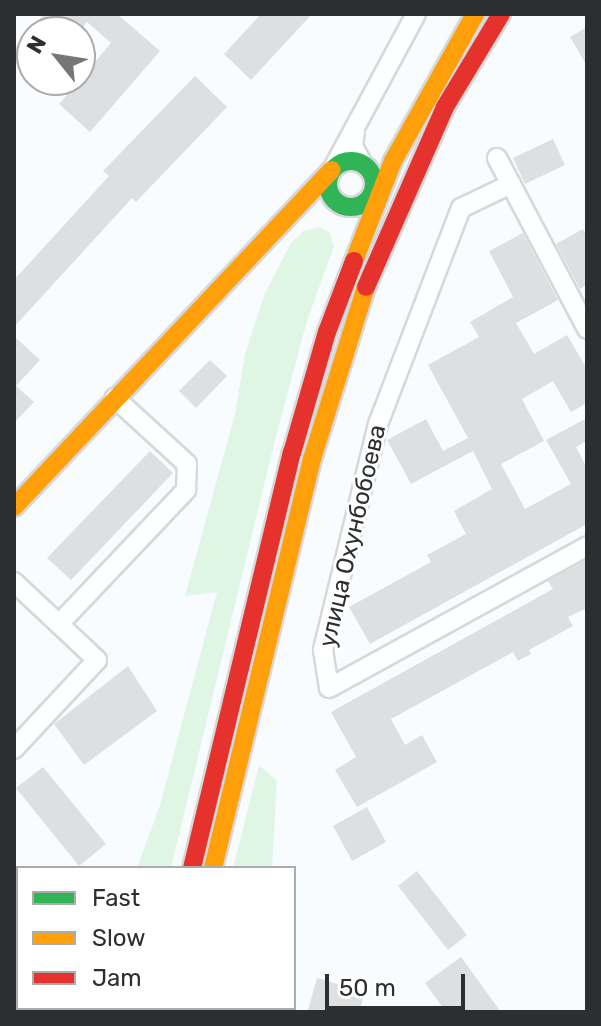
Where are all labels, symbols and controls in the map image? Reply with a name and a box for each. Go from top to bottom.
north arrow [16,16,96,96]
text: N [21,31,52,58]
street label: улица Охунбобоева [313,422,393,650]
legend [16,866,296,1010]
text: Fast [92,884,140,912]
text: Slow [92,924,145,952]
scale bar [329,958,469,1008]
text: Jam [92,964,142,992]
text: 50 m [339,974,396,1002]

